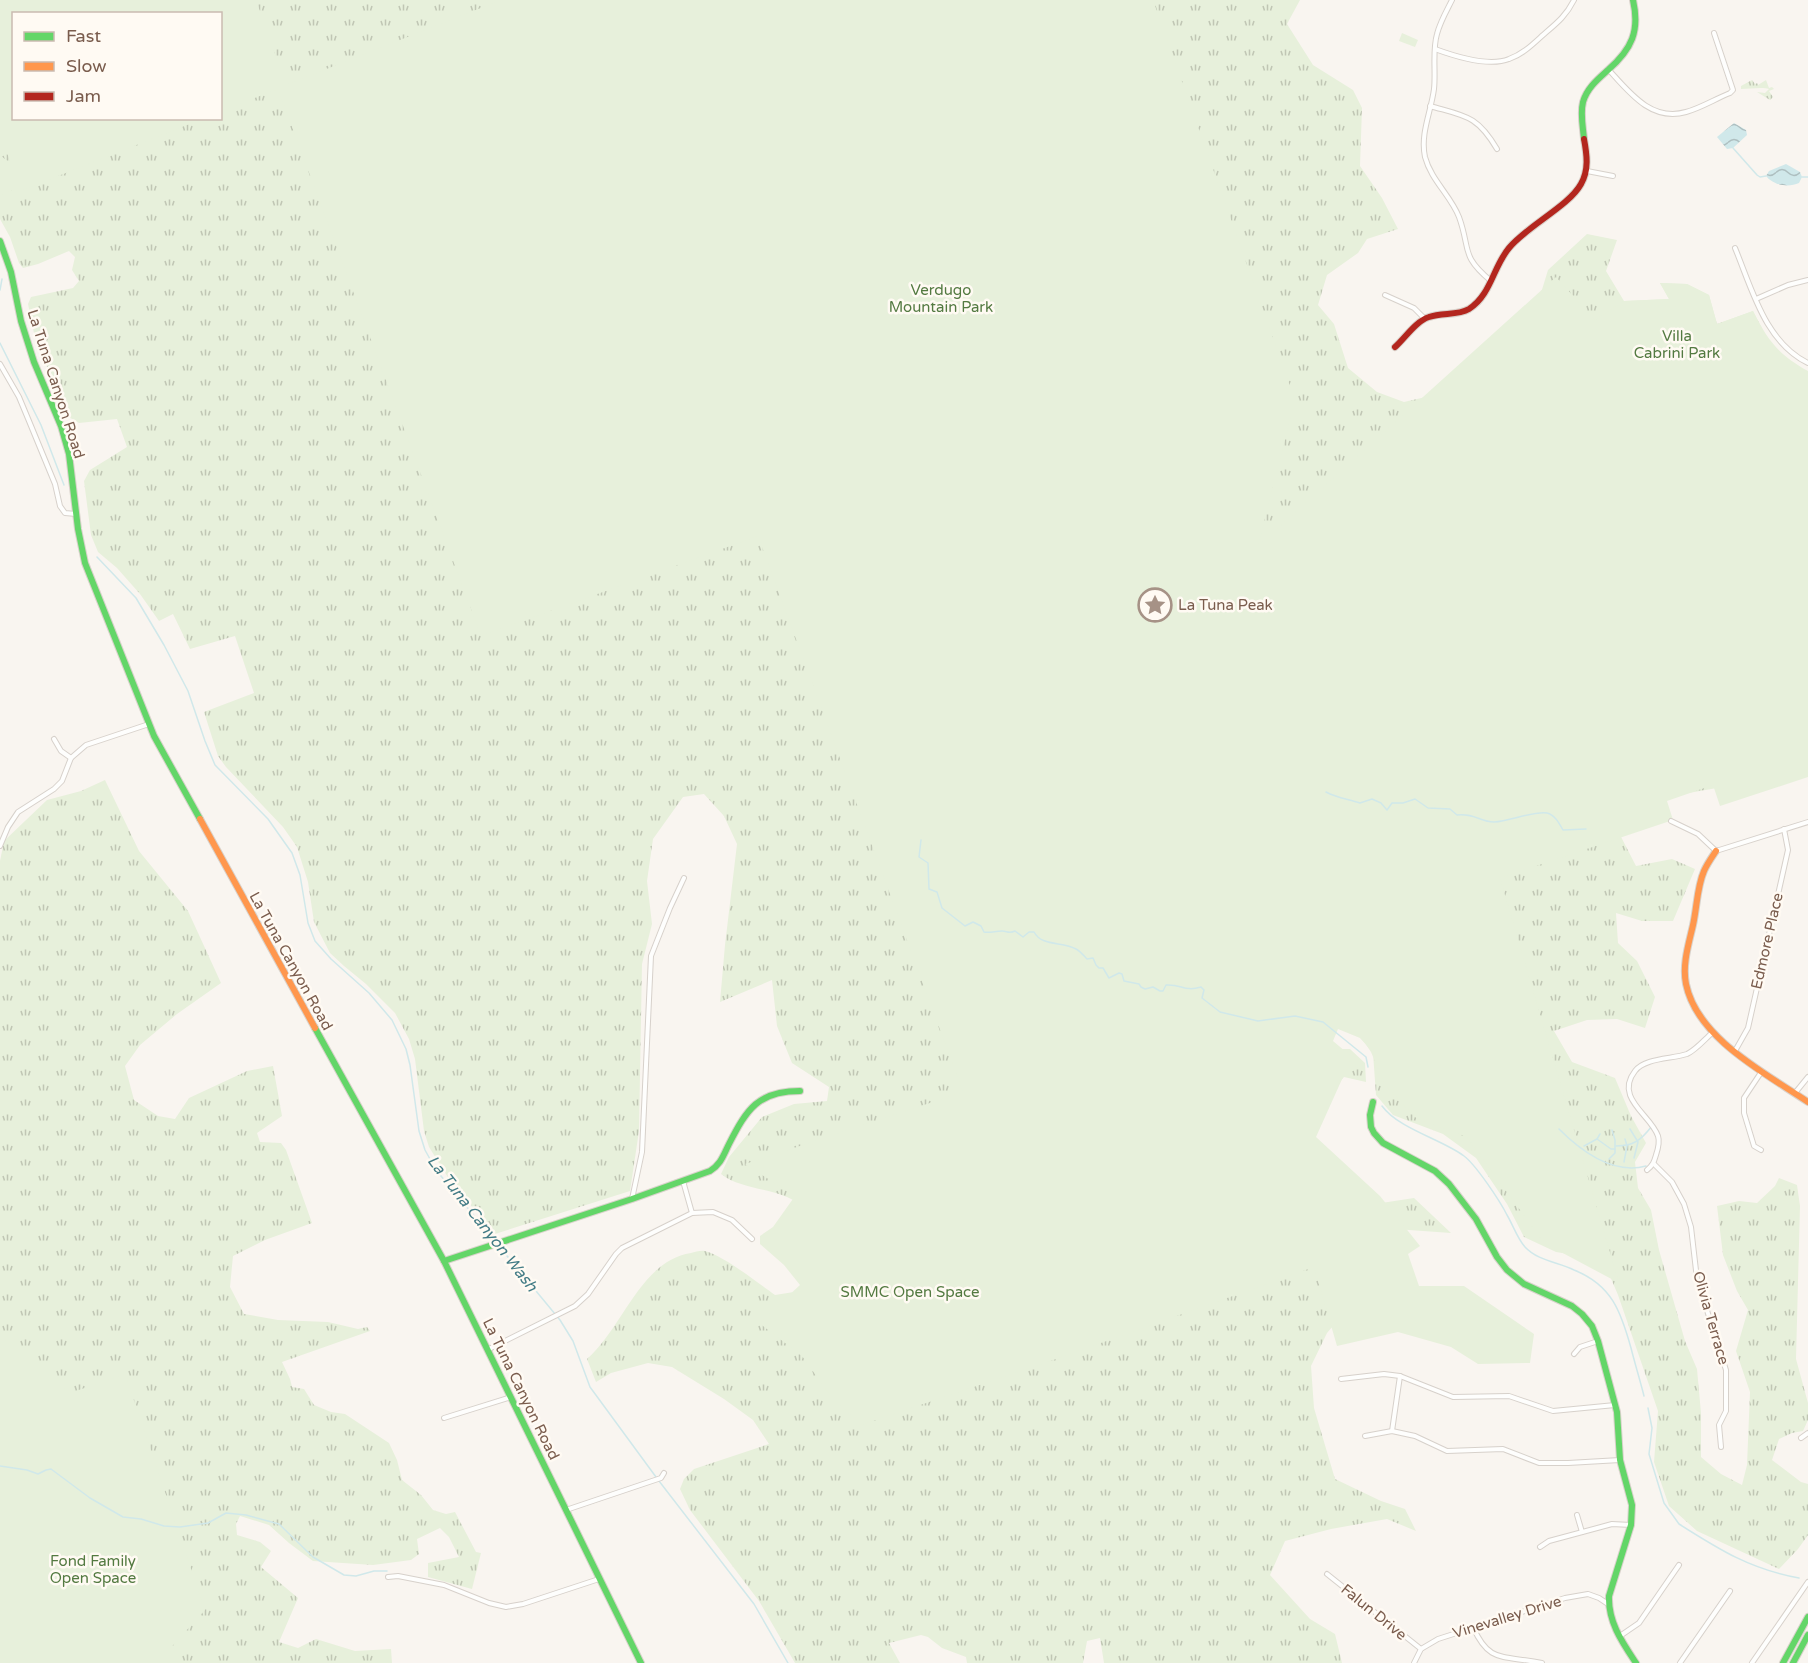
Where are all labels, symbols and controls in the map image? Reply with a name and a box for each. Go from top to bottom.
legend [12,12,222,120]
text: Fast [66,25,101,47]
text: Slow [66,55,107,77]
text: Jam [66,85,101,107]
park label: Verdugo Mountain Park [889,281,993,316]
street label: La Tuna Canyon Road [23,307,89,461]
park label: Villa Cabrini Park [1634,327,1720,362]
place icon: La Tuna Peak [1137,587,1173,623]
place label: La Tuna Peak [1178,596,1273,614]
street label: La Tuna Canyon Road [245,889,337,1033]
street label: Edmore Place [1747,891,1787,991]
water label: La Tuna Canyon Wash [423,1151,542,1297]
street label: Olivia Terrace [1689,1269,1733,1367]
park label: SMMC Open Space [840,1283,980,1301]
street label: La Tuna Canyon Road [479,1315,563,1463]
park label: Fond Family Open Space [50,1552,136,1587]
street label: Falun Drive [1338,1580,1410,1644]
street label: Vinevalley Drive [1451,1592,1563,1642]

